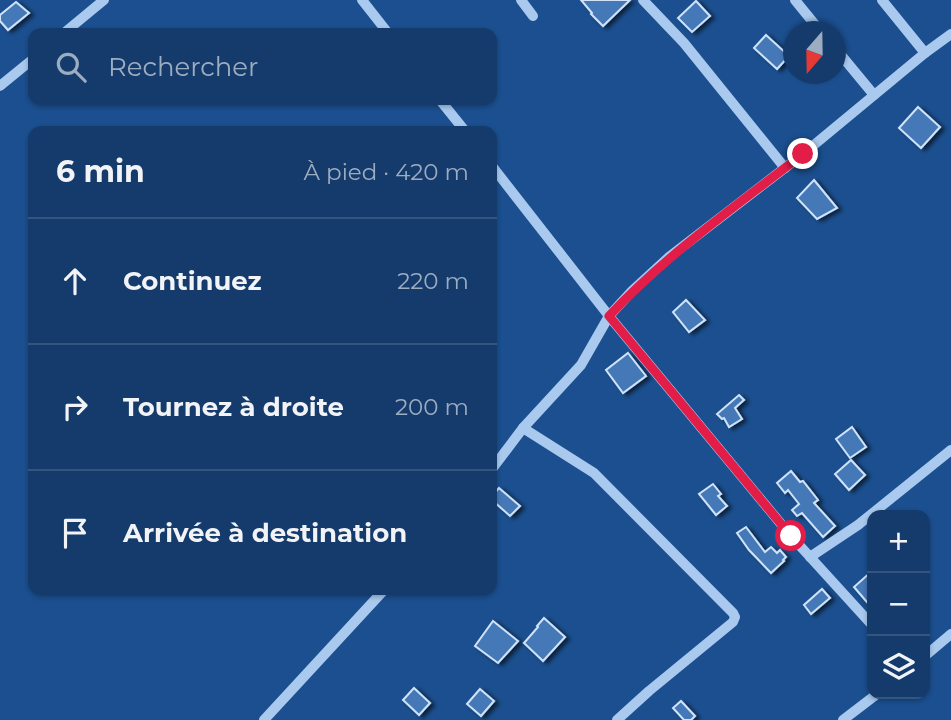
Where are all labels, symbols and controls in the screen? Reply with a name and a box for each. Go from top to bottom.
north arrow [783,21,846,84]
search box [28,28,497,105]
icon: search [52,48,90,86]
text: Rechercher [108,51,258,83]
route end [787,138,818,169]
text: 6 min [56,153,145,190]
text: À pied · 420 m [304,158,469,186]
icon: ahead [56,262,94,300]
text: Continuez [123,265,262,297]
text: 220 m [397,267,469,295]
icon: right [56,388,94,426]
text: Tournez à droite [123,391,344,423]
text: 200 m [395,393,469,421]
map controls [867,510,930,699]
button: + [867,510,930,573]
icon: arrive [56,514,94,552]
text: Arrivée à destination [123,517,407,549]
route start [775,520,806,551]
button: − [867,573,930,636]
button: layers [867,636,930,699]

